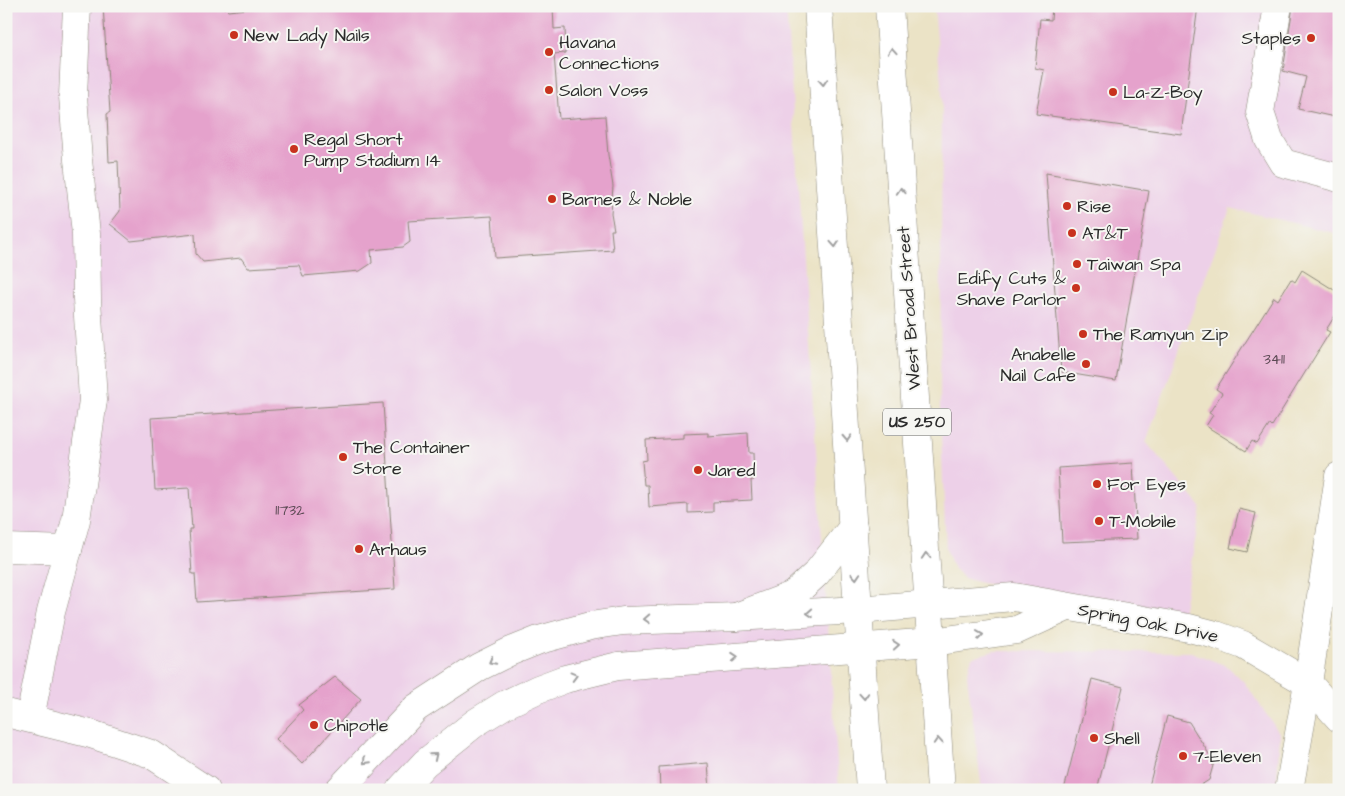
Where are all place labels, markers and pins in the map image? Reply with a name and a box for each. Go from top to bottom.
place label: New Lady Nails [244,23,370,49]
place label: Staples [1241,26,1301,51]
marker: New Lady Nails [228,29,240,41]
place label: Havana Connections [559,30,659,76]
marker: Staples [1305,32,1317,44]
marker: Havana Connections [543,46,555,58]
place label: Salon Voss [559,78,648,103]
place label: La-Z-Boy [1123,80,1203,106]
marker: Salon Voss [543,84,555,96]
marker: La-Z-Boy [1107,86,1119,98]
place label: Regal Short Pump Stadium 14 [304,127,441,173]
marker: Regal Short Pump Stadium 14 [288,143,300,155]
place label: Barnes & Noble [562,187,692,212]
marker: Barnes & Noble [546,193,558,205]
place label: Rise [1077,194,1112,219]
marker: Rise [1061,200,1073,212]
place label: AT&T [1082,221,1129,246]
marker: AT&T [1066,227,1078,239]
place label: Taiwan Spa [1087,252,1181,277]
marker: Taiwan Spa [1071,258,1083,270]
place label: Edify Cuts & Shave Parlor [957,266,1066,312]
marker: Edify Cuts & Shave Parlor [1070,282,1082,294]
place label: The Ramyun Zip [1093,322,1228,348]
marker: The Ramyun Zip [1077,328,1089,340]
place label: Anabelle Nail Cafe [1000,342,1076,388]
marker: Anabelle Nail Cafe [1080,358,1092,370]
place label: The Container Store [353,435,470,481]
marker: The Container Store [337,451,349,463]
place label: Jared [708,458,756,483]
marker: Jared [692,464,704,476]
place label: For Eyes [1107,472,1186,498]
marker: For Eyes [1091,478,1103,490]
place label: T-Mobile [1109,509,1176,534]
marker: T-Mobile [1093,515,1105,527]
place label: Arhaus [369,537,427,562]
marker: Arhaus [353,543,365,555]
place label: Chipotle [324,713,389,738]
marker: Chipotle [308,719,320,731]
place label: Shell [1104,726,1140,751]
marker: Shell [1088,732,1100,744]
place label: 7-Eleven [1193,744,1261,769]
marker: 7-Eleven [1177,750,1189,762]

